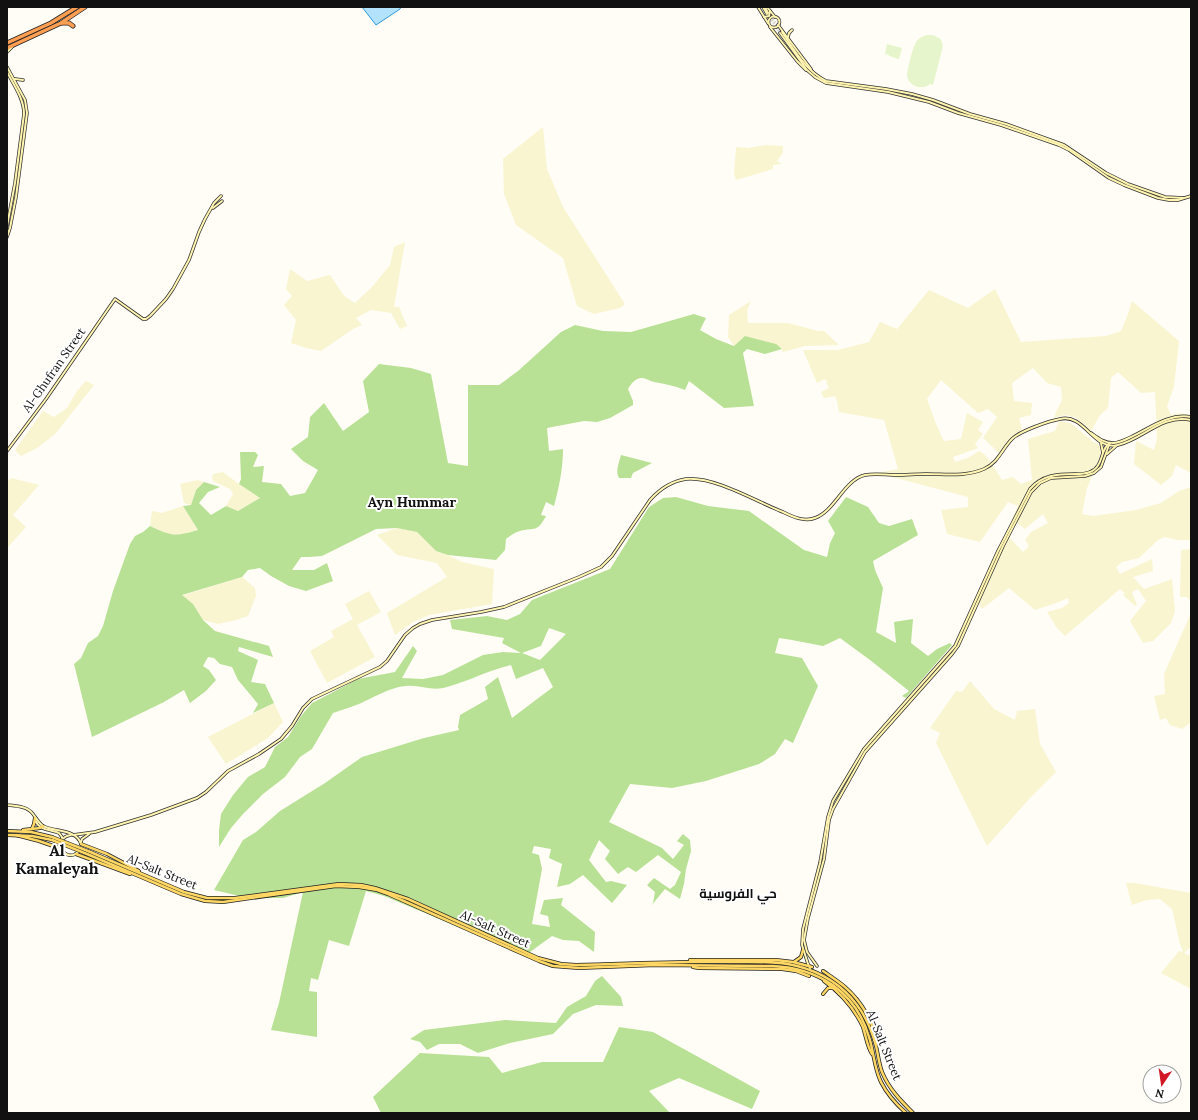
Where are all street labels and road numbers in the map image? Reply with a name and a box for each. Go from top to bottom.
street label: Al-Ghufran Street [18,324,89,416]
street label: Al-Salt Street [124,850,200,893]
street label: Al-Salt Street [457,906,533,951]
street label: Al-Salt Street [863,1007,906,1083]

